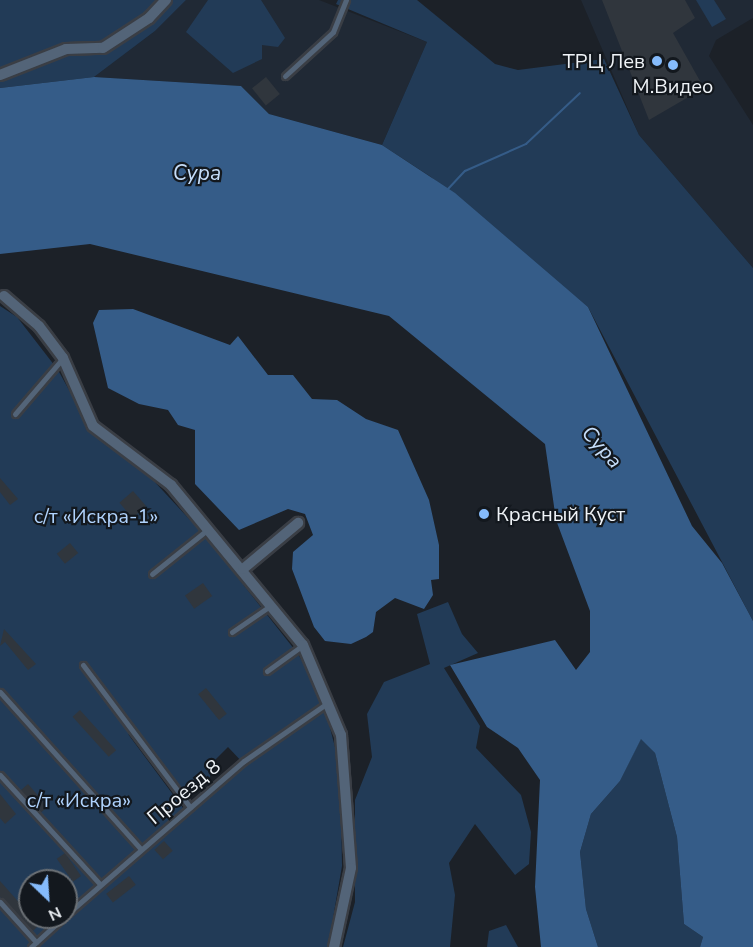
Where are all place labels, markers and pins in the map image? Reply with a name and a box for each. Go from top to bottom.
place label: ТРЦ Лев [563,49,645,73]
marker: ТРЦ Лев [650,54,664,68]
marker: М.Видео [666,58,680,72]
place label: М.Видео [633,74,713,98]
place label: Красный Куст [496,502,625,526]
marker: Красный Куст [477,507,491,521]

